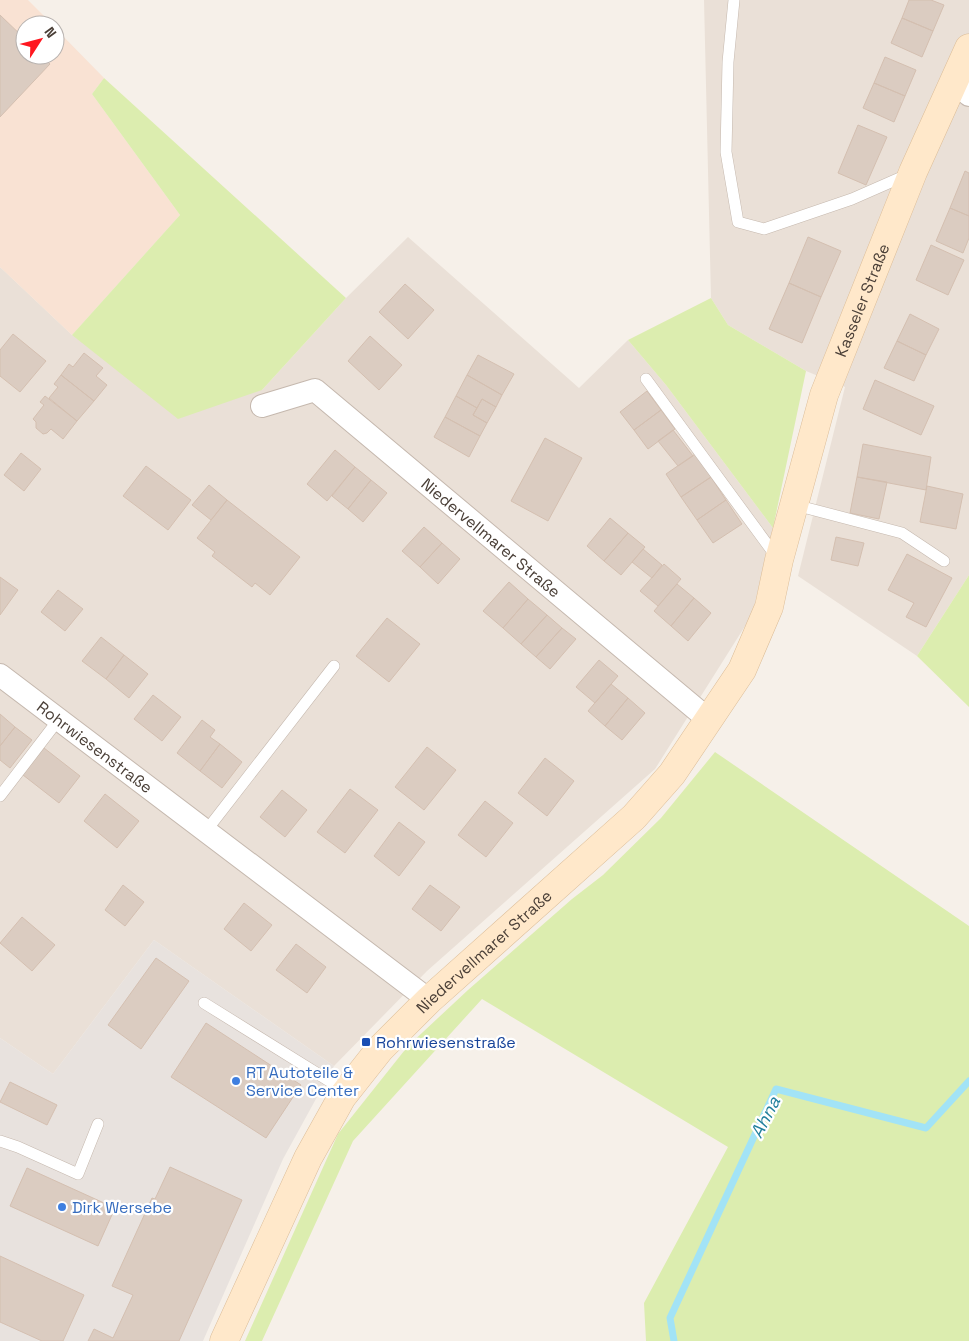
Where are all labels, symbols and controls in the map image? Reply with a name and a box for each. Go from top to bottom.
north arrow [15,15,65,65]
text: N [40,23,61,41]
street label: Kasseler Straße [830,240,894,360]
street label: Niedervellmarer Straße [417,473,565,602]
street label: Rohrwiesenstraße [33,696,157,797]
street label: Niedervellmarer Straße [411,885,556,1018]
place label: Rohrwiesenstraße [376,1032,516,1053]
marker: Rohrwiesenstraße [360,1036,372,1048]
place label: RT Autoteile & Service Center [246,1062,359,1101]
marker: RT Autoteile & Service Center [230,1075,242,1087]
water label: Ahna [745,1092,785,1142]
place label: Dirk Wersebe [72,1197,172,1218]
marker: Dirk Wersebe [56,1201,68,1213]

